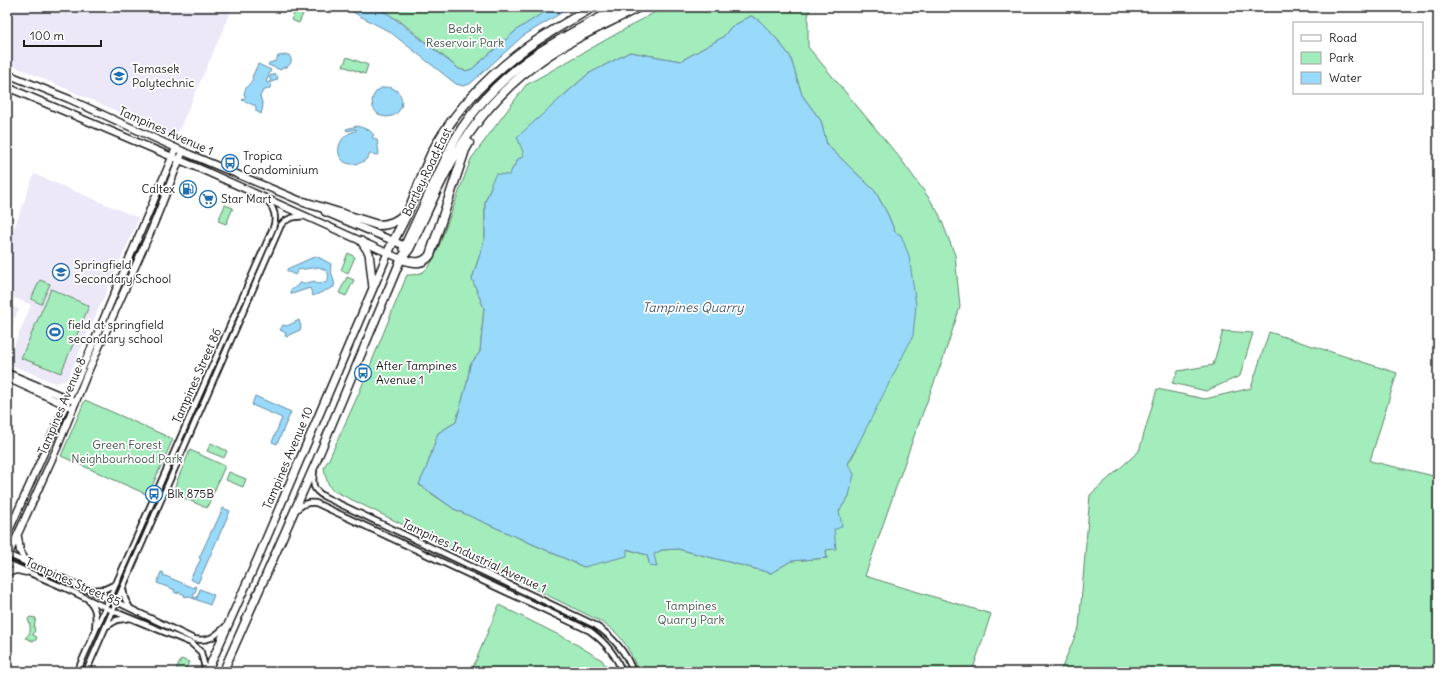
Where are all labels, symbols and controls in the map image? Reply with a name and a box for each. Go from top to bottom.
park label: Bedok Reservoir Park [426,21,504,50]
scale bar [24,22,101,48]
legend [1293,22,1423,94]
text: 100 m [30,28,64,43]
text: Road [1329,30,1357,45]
text: Park [1329,50,1354,65]
place label: Temasek Polytechnic [132,61,194,90]
school or university icon: Temasek Polytechnic [109,66,129,86]
text: Water [1329,70,1362,85]
street label: Tampines Avenue 1 [117,103,216,158]
street label: Bartley Road East [399,125,454,219]
place label: Tropica Condominium [243,148,319,177]
bus stop icon: Tropica Condominium [220,153,240,173]
fuel station icon: Caltex [178,179,198,199]
place label: Caltex [141,181,175,196]
supermarket icon: Star Mart [198,189,218,209]
place label: Star Mart [221,191,272,206]
place label: Springfield Secondary School [74,257,171,286]
school or university icon: Springfield Secondary School [51,262,71,282]
water label: Tampines Quarry [642,299,745,316]
place label: field at springfield secondary school [68,317,164,346]
sports icon: field at springfield secondary school [45,322,65,342]
street label: Tampines Street 86 [169,326,224,426]
street label: Tampines Avenue 8 [34,355,89,457]
place label: After Tampines Avenue 1 [376,358,457,387]
bus stop icon: After Tampines Avenue 1 [353,363,373,383]
street label: Tampines Avenue 10 [259,404,316,511]
park label: Green Forest Neighbourhood Park [71,437,183,466]
bus stop icon: Blk 875B [144,484,164,504]
place label: Blk 875B [167,486,214,501]
street label: Tampines Industrial Avenue 1 [400,515,549,596]
street label: Tampines Street 85 [23,554,123,609]
park label: Tampines Quarry Park [657,598,725,627]

